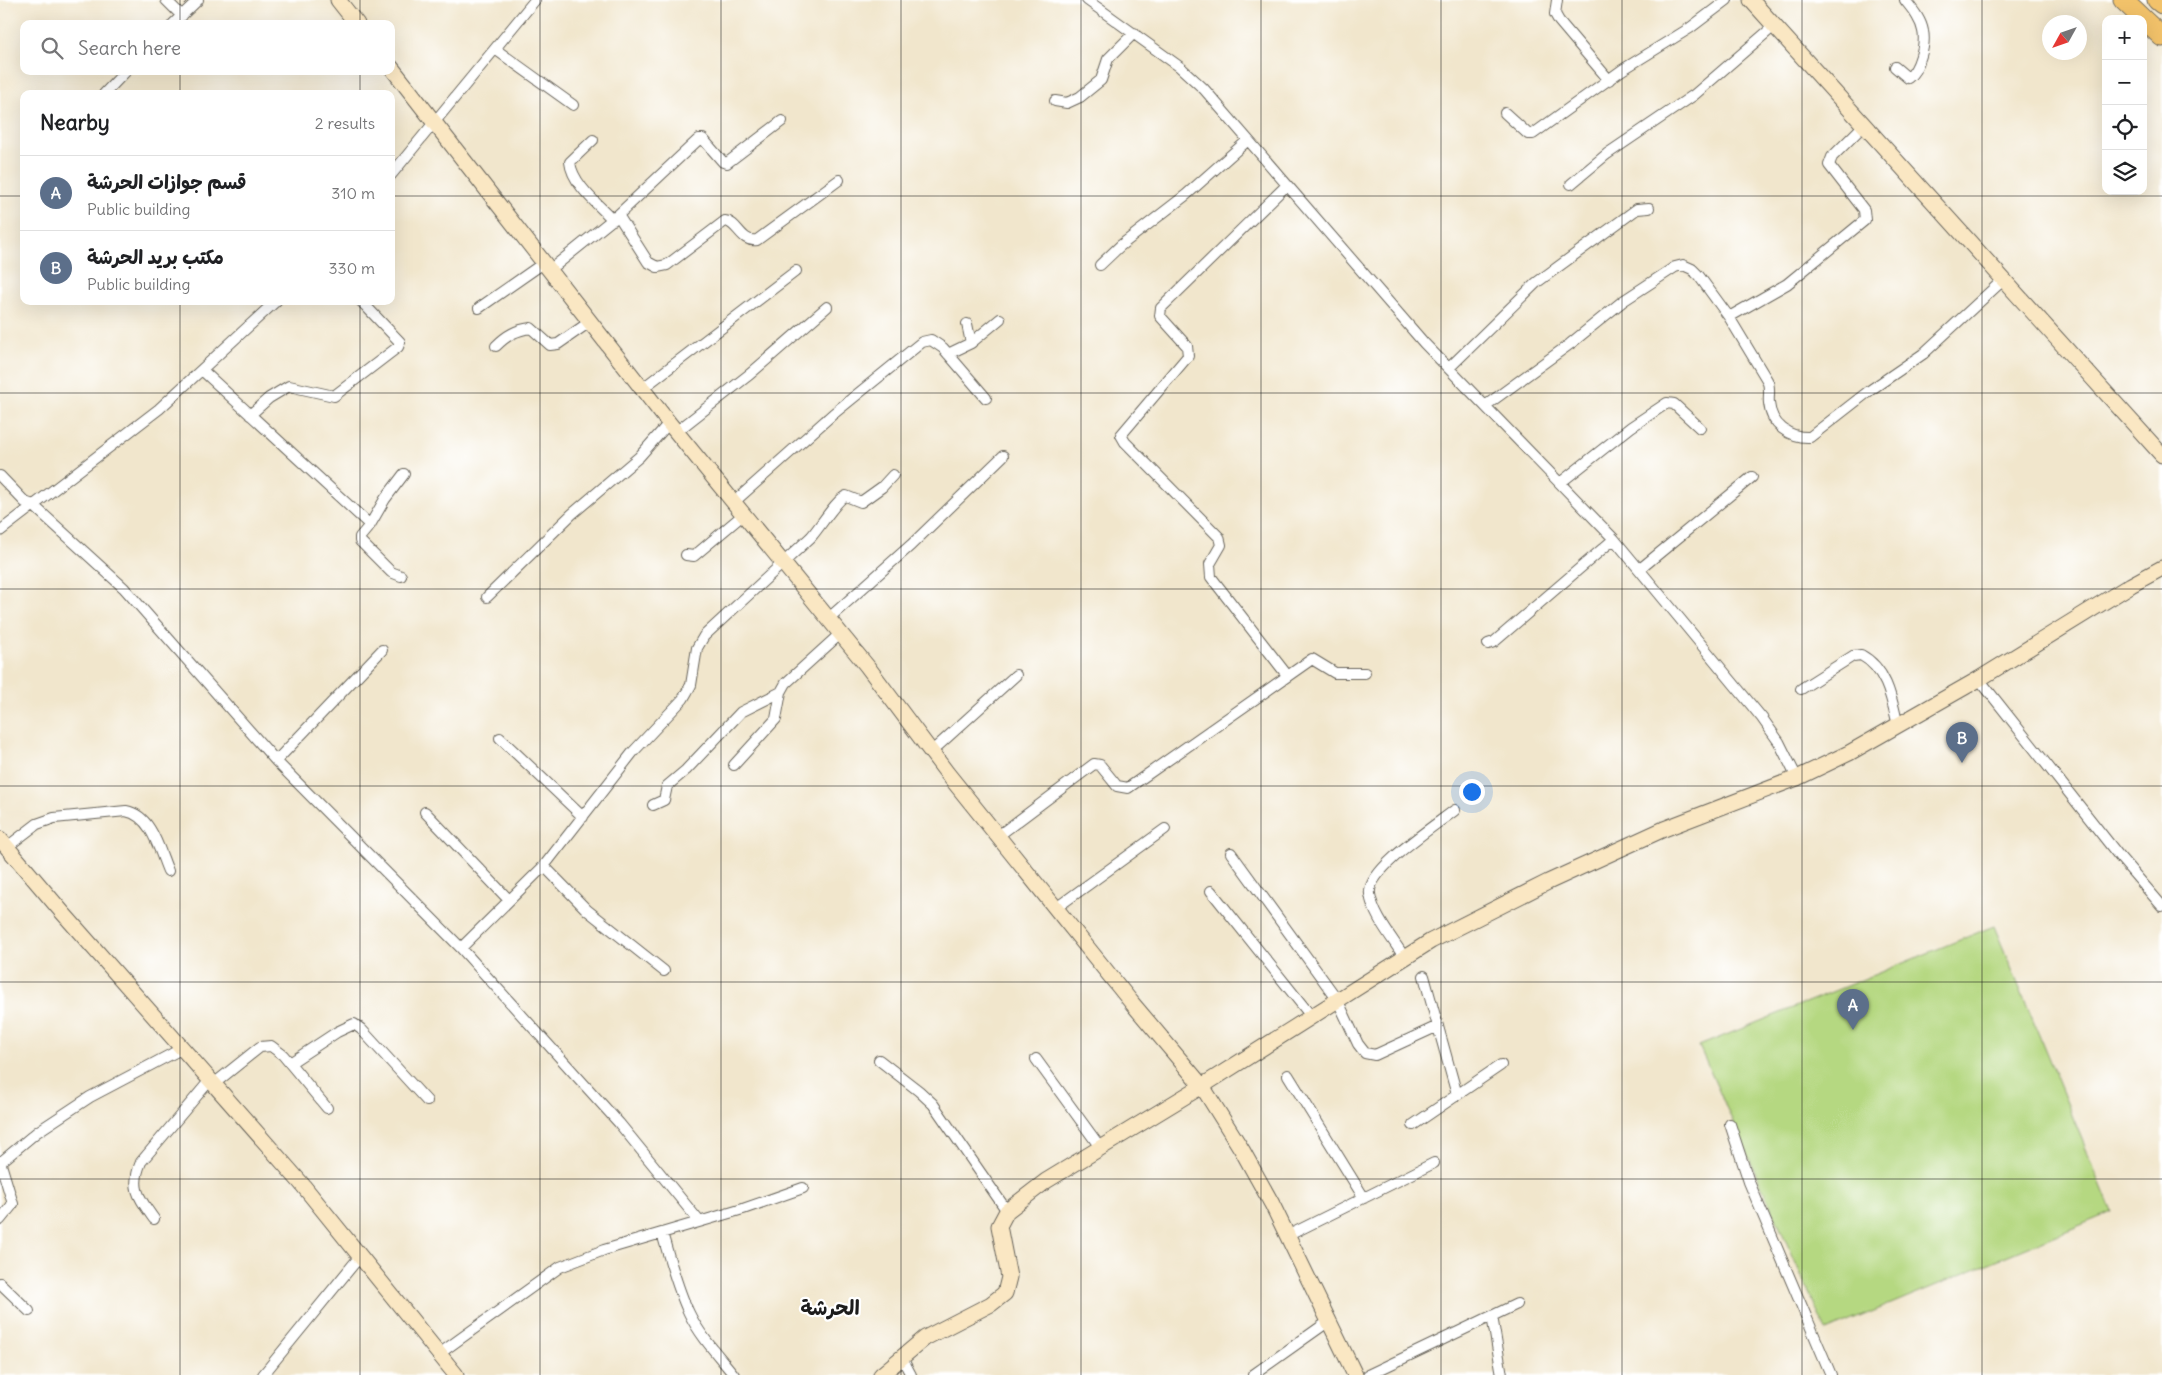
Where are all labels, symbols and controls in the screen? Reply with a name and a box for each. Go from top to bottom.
north arrow [2042,15,2087,60]
map controls [2102,15,2147,195]
button: + [2102,15,2147,60]
search box [20,20,395,75]
icon: search [38,34,66,62]
text: Search here [78,36,181,60]
button: − [2102,60,2147,105]
button: locate [2102,105,2147,150]
text: Nearby [40,109,110,136]
text: 2 results [315,113,375,133]
button: layers [2102,150,2147,195]
text: قسم جوازات الحرشة [87,170,247,194]
text: A [51,183,61,203]
text: 310 m [331,183,375,203]
text: Public building [87,199,190,219]
text: مكتب بريد الحرشة [87,245,224,269]
text: B [51,258,61,278]
text: 330 m [328,258,375,278]
text: Public building [87,274,190,294]
pin: B [1946,722,1978,763]
your location [1459,779,1485,805]
pin: A [1837,989,1869,1030]
district label: الحرشة [800,1295,860,1320]

